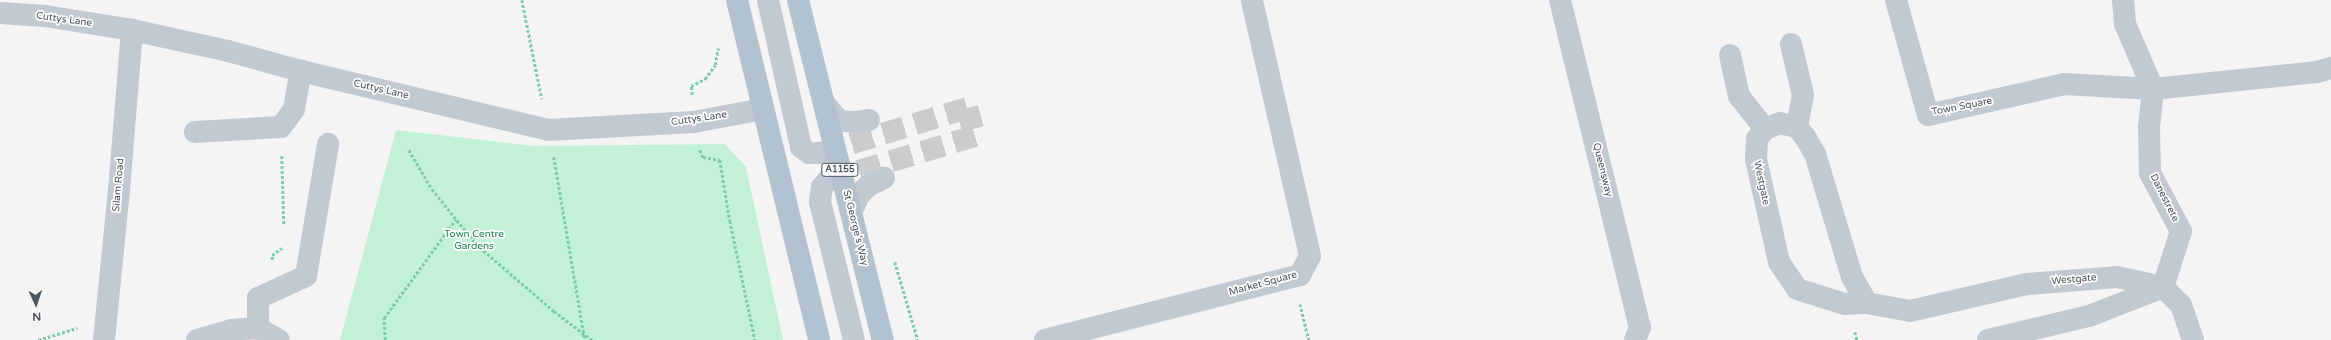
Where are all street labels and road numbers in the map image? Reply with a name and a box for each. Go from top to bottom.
street label: Cuttys Lane [35,10,93,30]
street label: Cuttys Lane [352,78,410,102]
street label: Town Square [1931,95,1993,119]
street label: Cuttys Lane [670,109,728,129]
street label: Queensway [1590,142,1614,198]
street label: Silam Road [111,158,127,212]
street label: Westgate [1750,160,1772,206]
road number: A1155 [821,163,859,177]
street label: Danestrete [2147,172,2181,224]
street label: St George's Way [840,189,870,267]
street label: Market Square [1228,269,1298,299]
street label: Westgate [2051,272,2097,288]

